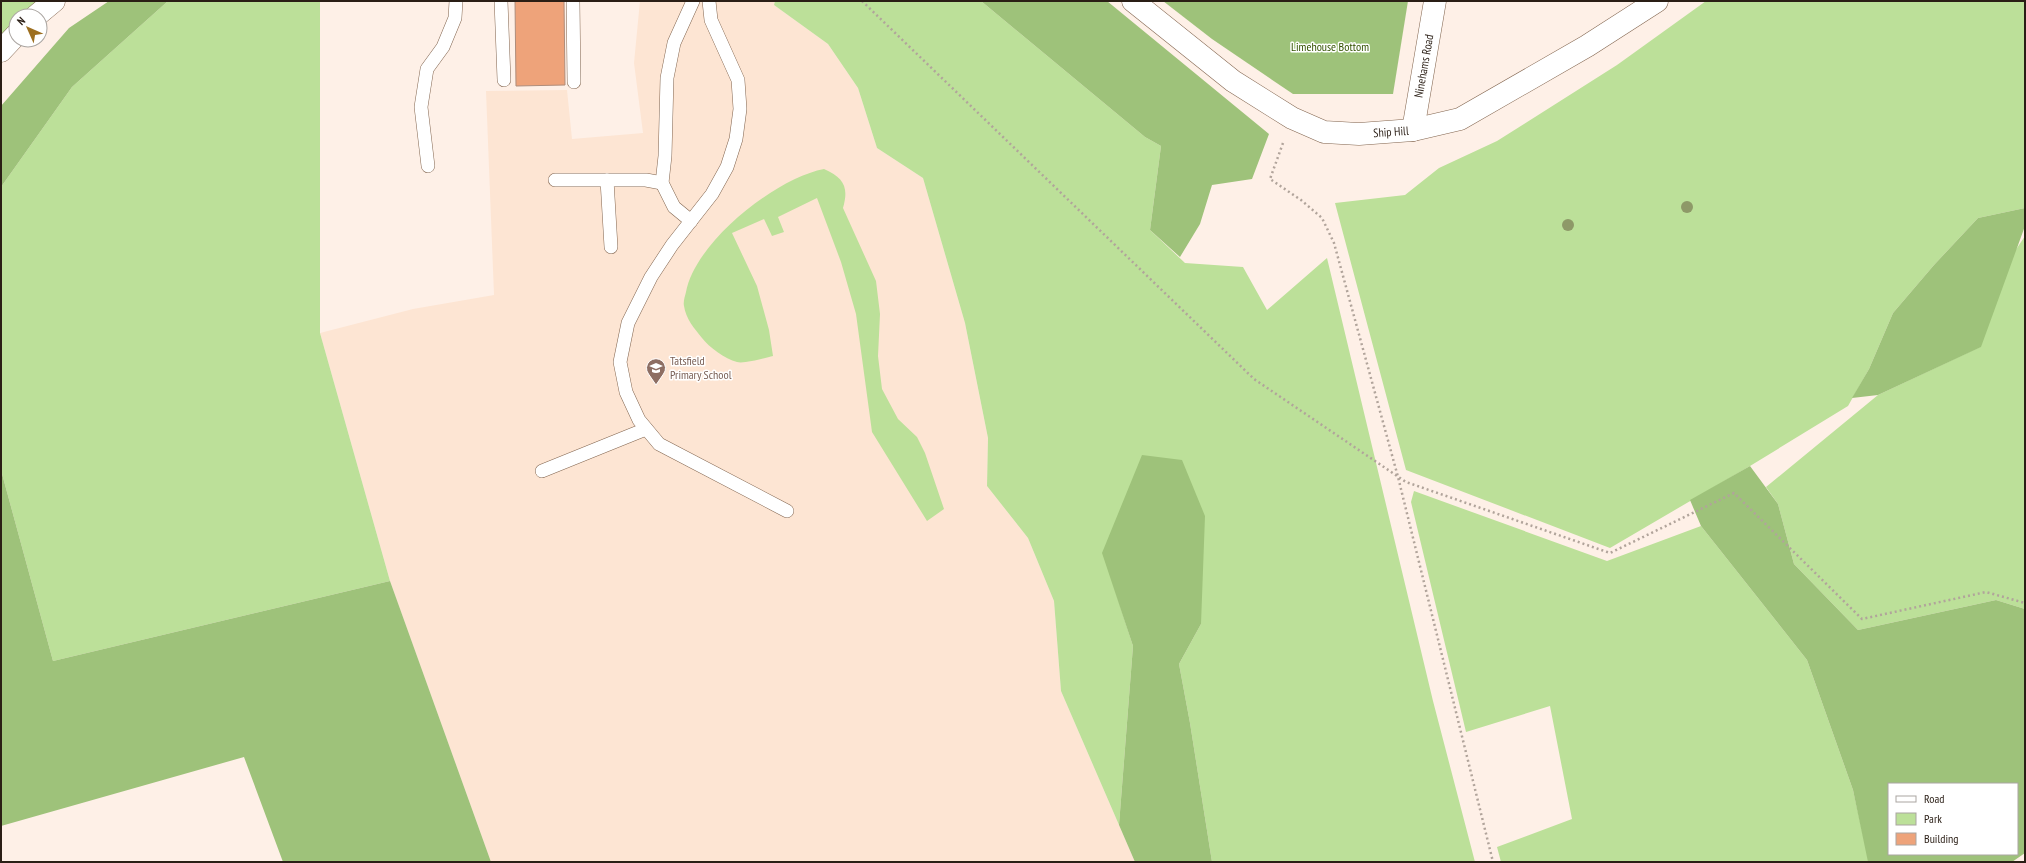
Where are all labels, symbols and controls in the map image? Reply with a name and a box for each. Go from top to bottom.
north arrow [8,8,48,48]
text: N [14,14,28,28]
street label: Ninehams Road [1411,33,1436,99]
park label: Limehouse Bottom [1291,39,1369,54]
street label: Ship Hill [1373,123,1409,140]
place label: Tatsfield Primary School [670,353,732,382]
school or university icon: Tatsfield Primary School [645,357,667,385]
legend [1888,783,2018,855]
text: Road [1924,791,1944,806]
text: Park [1924,811,1942,826]
text: Building [1924,831,1959,846]

